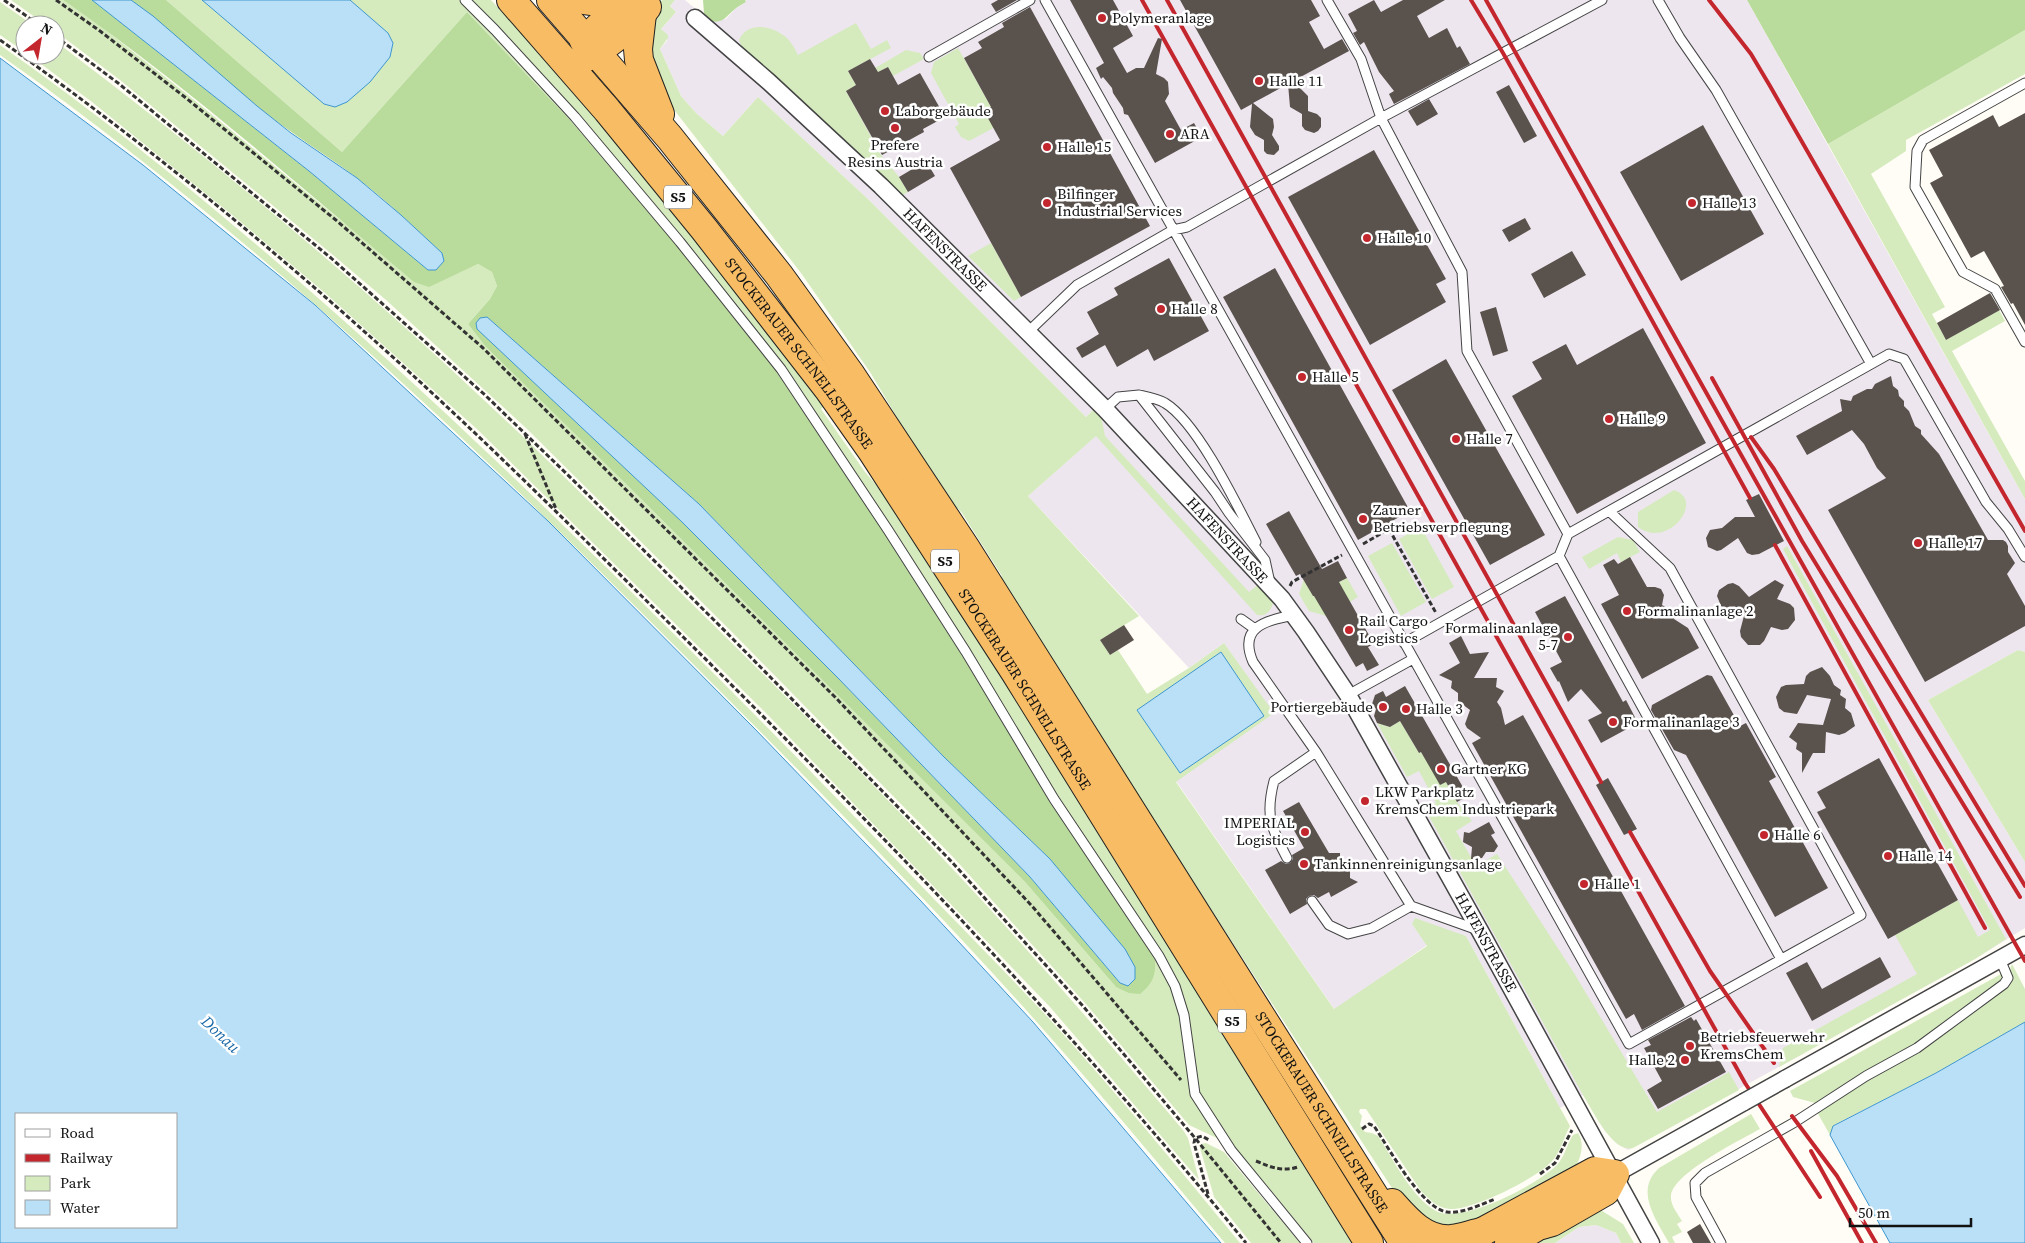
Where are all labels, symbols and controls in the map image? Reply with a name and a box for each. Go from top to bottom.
place label: Polymeranlage [1112,7,1212,28]
marker: Polymeranlage [1096,12,1108,24]
north arrow [15,15,65,65]
text: N [37,18,56,40]
place label: Halle 11 [1269,70,1323,91]
marker: Halle 11 [1253,75,1265,87]
place label: Laborgebäude [895,100,991,121]
marker: Laborgebäude [879,105,891,117]
marker: Prefere Resins Austria [889,122,901,134]
place label: ARA [1180,123,1210,144]
marker: ARA [1164,128,1176,140]
place label: Prefere Resins Austria [847,134,943,172]
place label: Halle 15 [1057,136,1111,157]
marker: Halle 15 [1041,141,1053,153]
place label: Bilfinger Industrial Services [1057,183,1182,221]
road number: S5 [664,186,692,208]
place label: Halle 13 [1702,192,1756,213]
marker: Bilfinger Industrial Services [1041,197,1053,209]
marker: Halle 13 [1686,197,1698,209]
street label: HAFENSTRASSE [899,203,992,296]
place label: Halle 10 [1377,227,1431,248]
marker: Halle 10 [1361,232,1373,244]
street label: STOCKERAUER SCHNELLSTRASSE [720,253,878,453]
place label: Halle 8 [1171,298,1218,319]
marker: Halle 8 [1155,303,1167,315]
place label: Halle 5 [1312,366,1359,387]
marker: Halle 5 [1296,371,1308,383]
place label: Halle 9 [1619,408,1666,429]
marker: Halle 9 [1603,413,1615,425]
place label: Halle 7 [1466,428,1513,449]
marker: Halle 7 [1450,433,1462,445]
street label: HAFENSTRASSE [1182,492,1273,587]
place label: Zauner Betriebsverpflegung [1373,499,1509,537]
marker: Zauner Betriebsverpflegung [1357,513,1369,525]
place label: Halle 17 [1928,532,1982,553]
marker: Halle 17 [1912,537,1924,549]
road number: S5 [931,550,959,572]
street label: STOCKERAUER SCHNELLSTRASSE [954,584,1097,794]
place label: Formalinanlage 2 [1637,600,1754,621]
marker: Formalinanlage 2 [1621,605,1633,617]
place label: Rail Cargo Logistics [1359,610,1428,648]
place label: Formalinaanlage 5-7 [1445,617,1558,655]
marker: Rail Cargo Logistics [1343,624,1355,636]
marker: Formalinaanlage 5-7 [1562,631,1574,643]
place label: Portiergebäude [1270,696,1373,717]
place label: Halle 3 [1416,698,1463,719]
marker: Portiergebäude [1377,701,1389,713]
marker: Halle 3 [1400,703,1412,715]
place label: Formalinanlage 3 [1623,711,1740,732]
marker: Formalinanlage 3 [1607,716,1619,728]
place label: Gartner KG [1451,758,1527,779]
marker: Gartner KG [1435,763,1447,775]
place label: LKW Parkplatz KremsChem Industriepark [1375,781,1555,819]
marker: LKW Parkplatz KremsChem Industriepark [1359,795,1371,807]
place label: IMPERIAL Logistics [1224,812,1295,850]
place label: Halle 6 [1774,824,1821,845]
marker: IMPERIAL Logistics [1299,826,1311,838]
marker: Halle 6 [1758,829,1770,841]
place label: Halle 14 [1898,845,1953,866]
marker: Halle 14 [1882,850,1894,862]
place label: Tankinnenreinigungsanlage [1314,853,1503,874]
marker: Tankinnenreinigungsanlage [1298,858,1310,870]
place label: Halle 1 [1594,873,1641,894]
marker: Halle 1 [1578,878,1590,890]
street label: HAFENSTRASSE [1450,888,1522,995]
street label: STOCKERAUER SCHNELLSTRASSE [1250,1007,1393,1217]
road number: S5 [1218,1009,1246,1032]
water label: Donau [196,1010,246,1058]
place label: Betriebsfeuerwehr KremsChem [1700,1026,1826,1064]
marker: Betriebsfeuerwehr KremsChem [1684,1040,1696,1052]
place label: Halle 2 [1628,1049,1675,1070]
marker: Halle 2 [1679,1054,1691,1066]
legend [15,1113,178,1228]
text: Road [60,1122,94,1143]
text: Railway [60,1147,113,1168]
text: Park [60,1172,92,1193]
scale bar [1850,1196,1971,1228]
text: Water [60,1197,101,1218]
text: 50 m [1858,1202,1890,1223]

